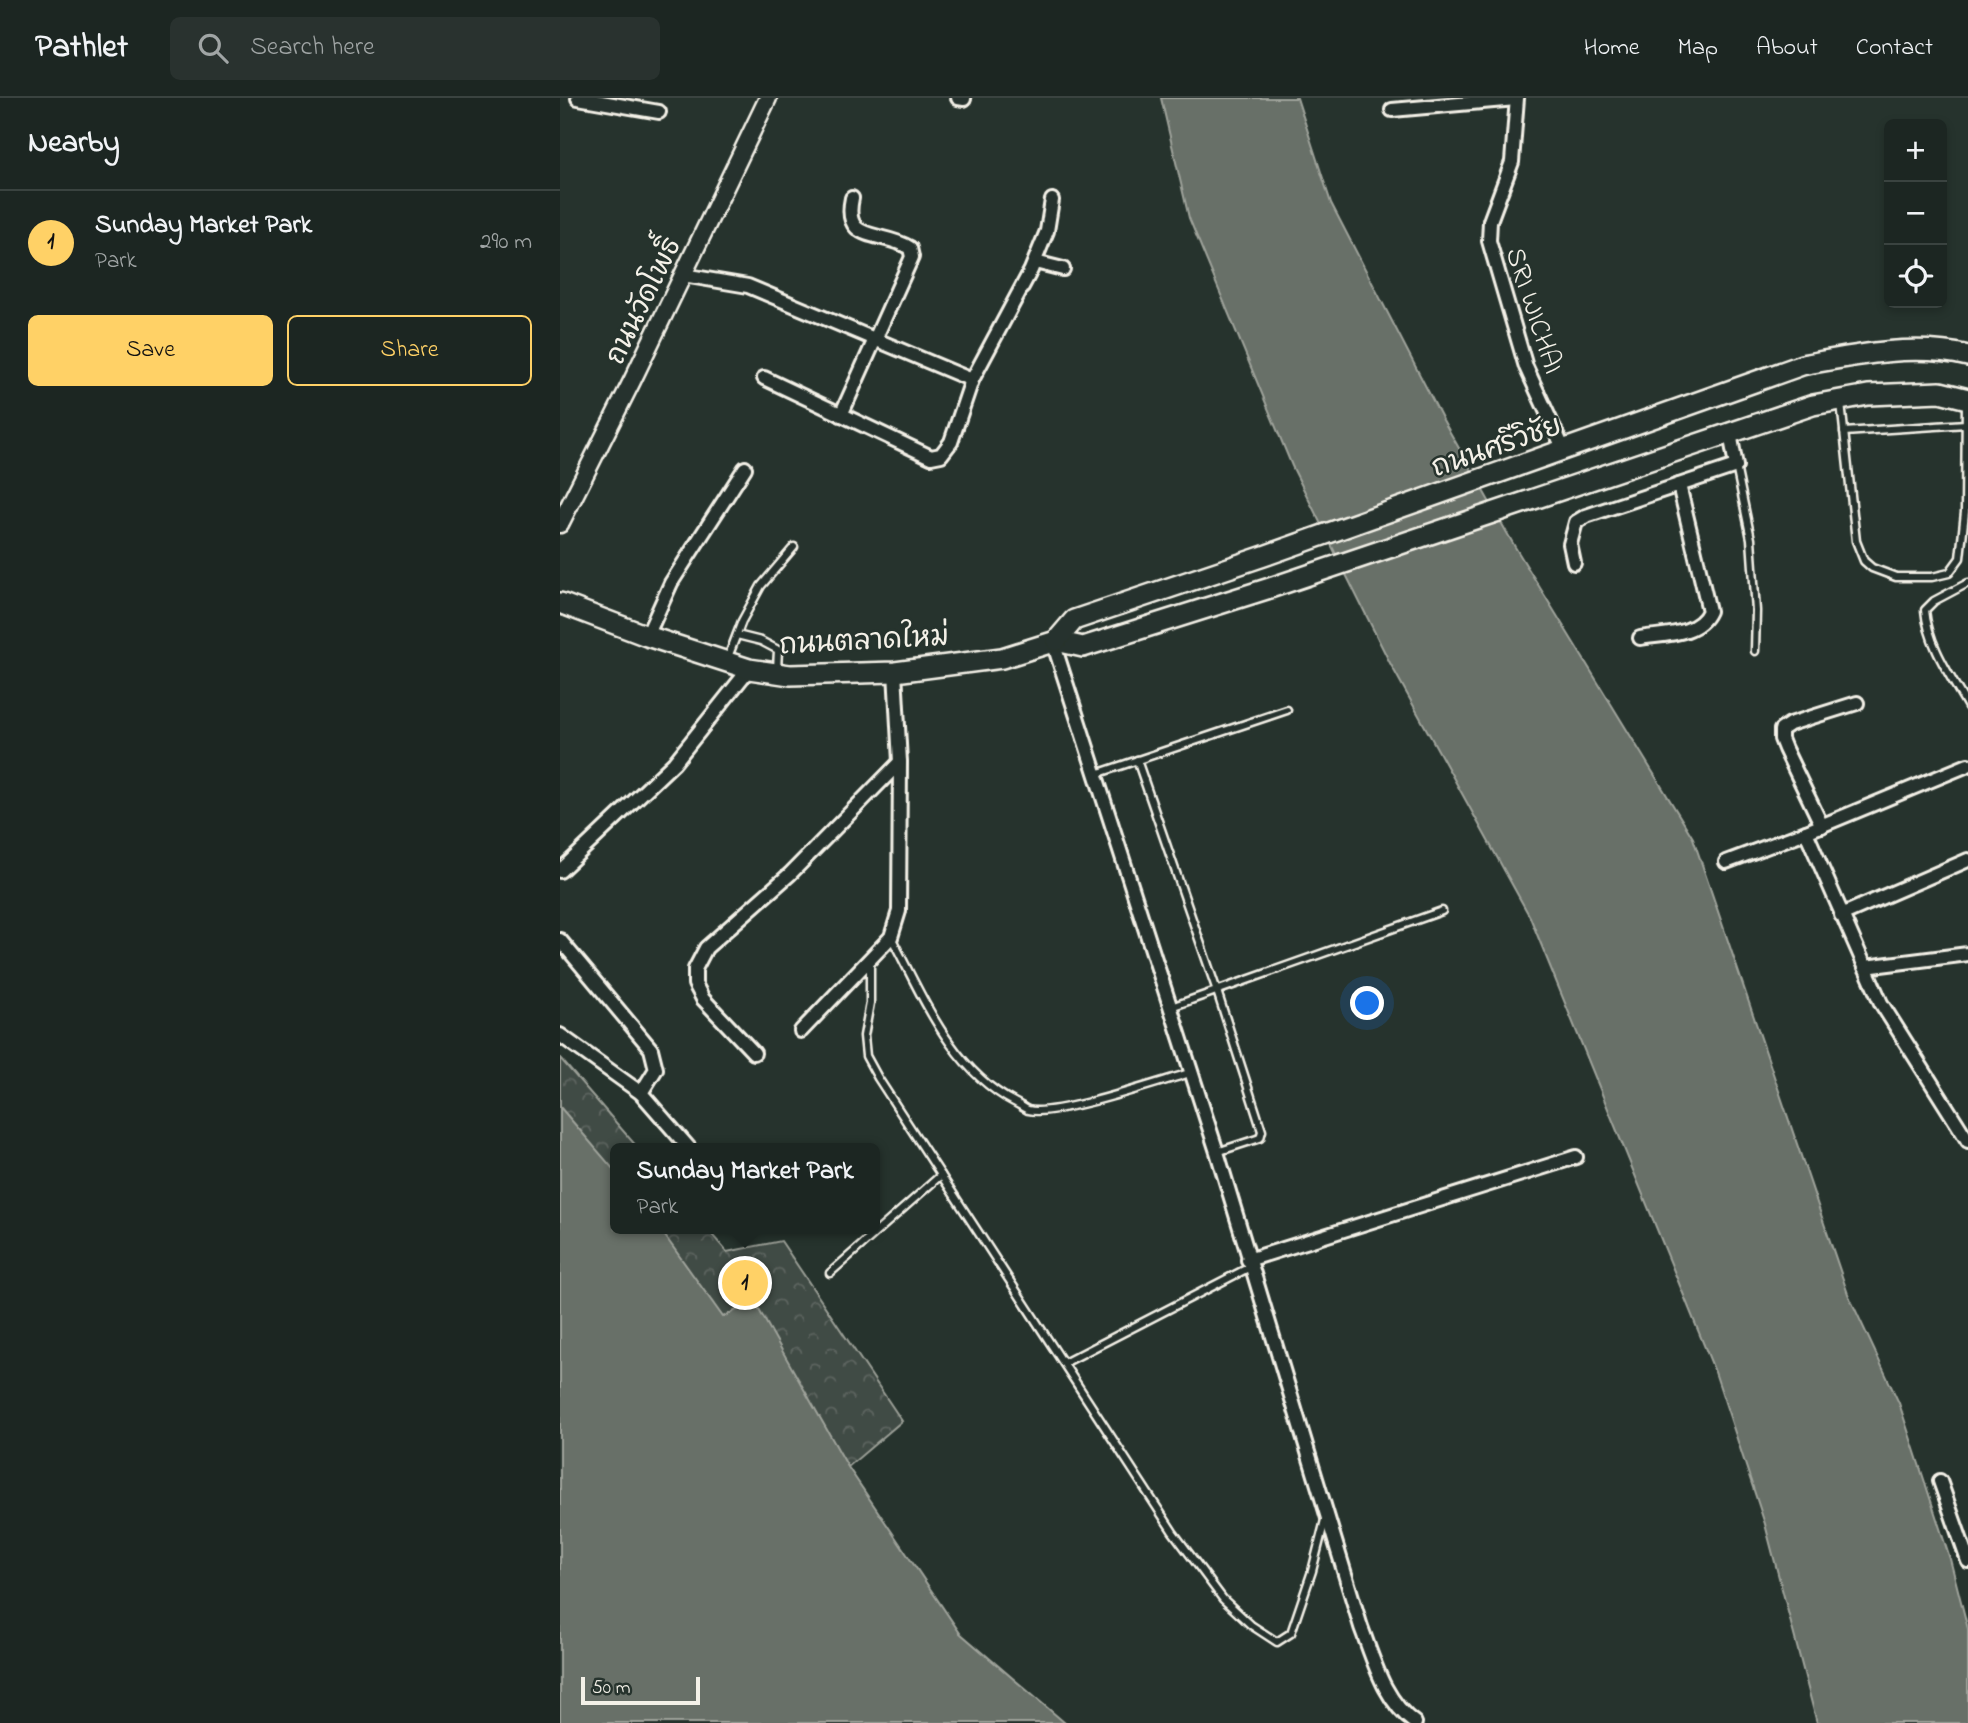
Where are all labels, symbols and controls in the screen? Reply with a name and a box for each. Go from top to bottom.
search box [170,17,660,80]
text: Pathlet [35,24,128,72]
icon: search [194,29,232,67]
text: Search here [250,29,375,67]
text: Home [1584,31,1640,66]
text: Map [1678,31,1718,66]
text: About [1756,31,1818,66]
text: Contact [1856,31,1933,66]
map controls [1884,119,1947,308]
button: + [1884,119,1947,182]
text: Nearby [28,122,120,166]
button: − [1884,182,1947,245]
text: Sunday Market Park [95,207,312,245]
text: 1 [47,226,55,259]
text: 290 m [480,226,532,259]
street label: ถนนวัดโพธิ์ [590,227,694,372]
street label: SRI WICHAI [1493,243,1572,380]
text: Park [95,245,137,278]
button: locate [1884,245,1947,308]
button: Save [28,315,273,386]
button: Share [287,315,532,386]
street label: ถนนศรีวิชัย [1427,407,1568,490]
street label: ถนนตลาดใหม่ [778,616,950,667]
your location [1350,986,1384,1020]
popup [610,1143,880,1234]
text: Sunday Market Park [636,1153,854,1191]
text: Park [636,1191,678,1224]
pin: 1 [722,1257,768,1309]
scale bar [581,1674,700,1706]
text: 50 m [592,1675,631,1702]

